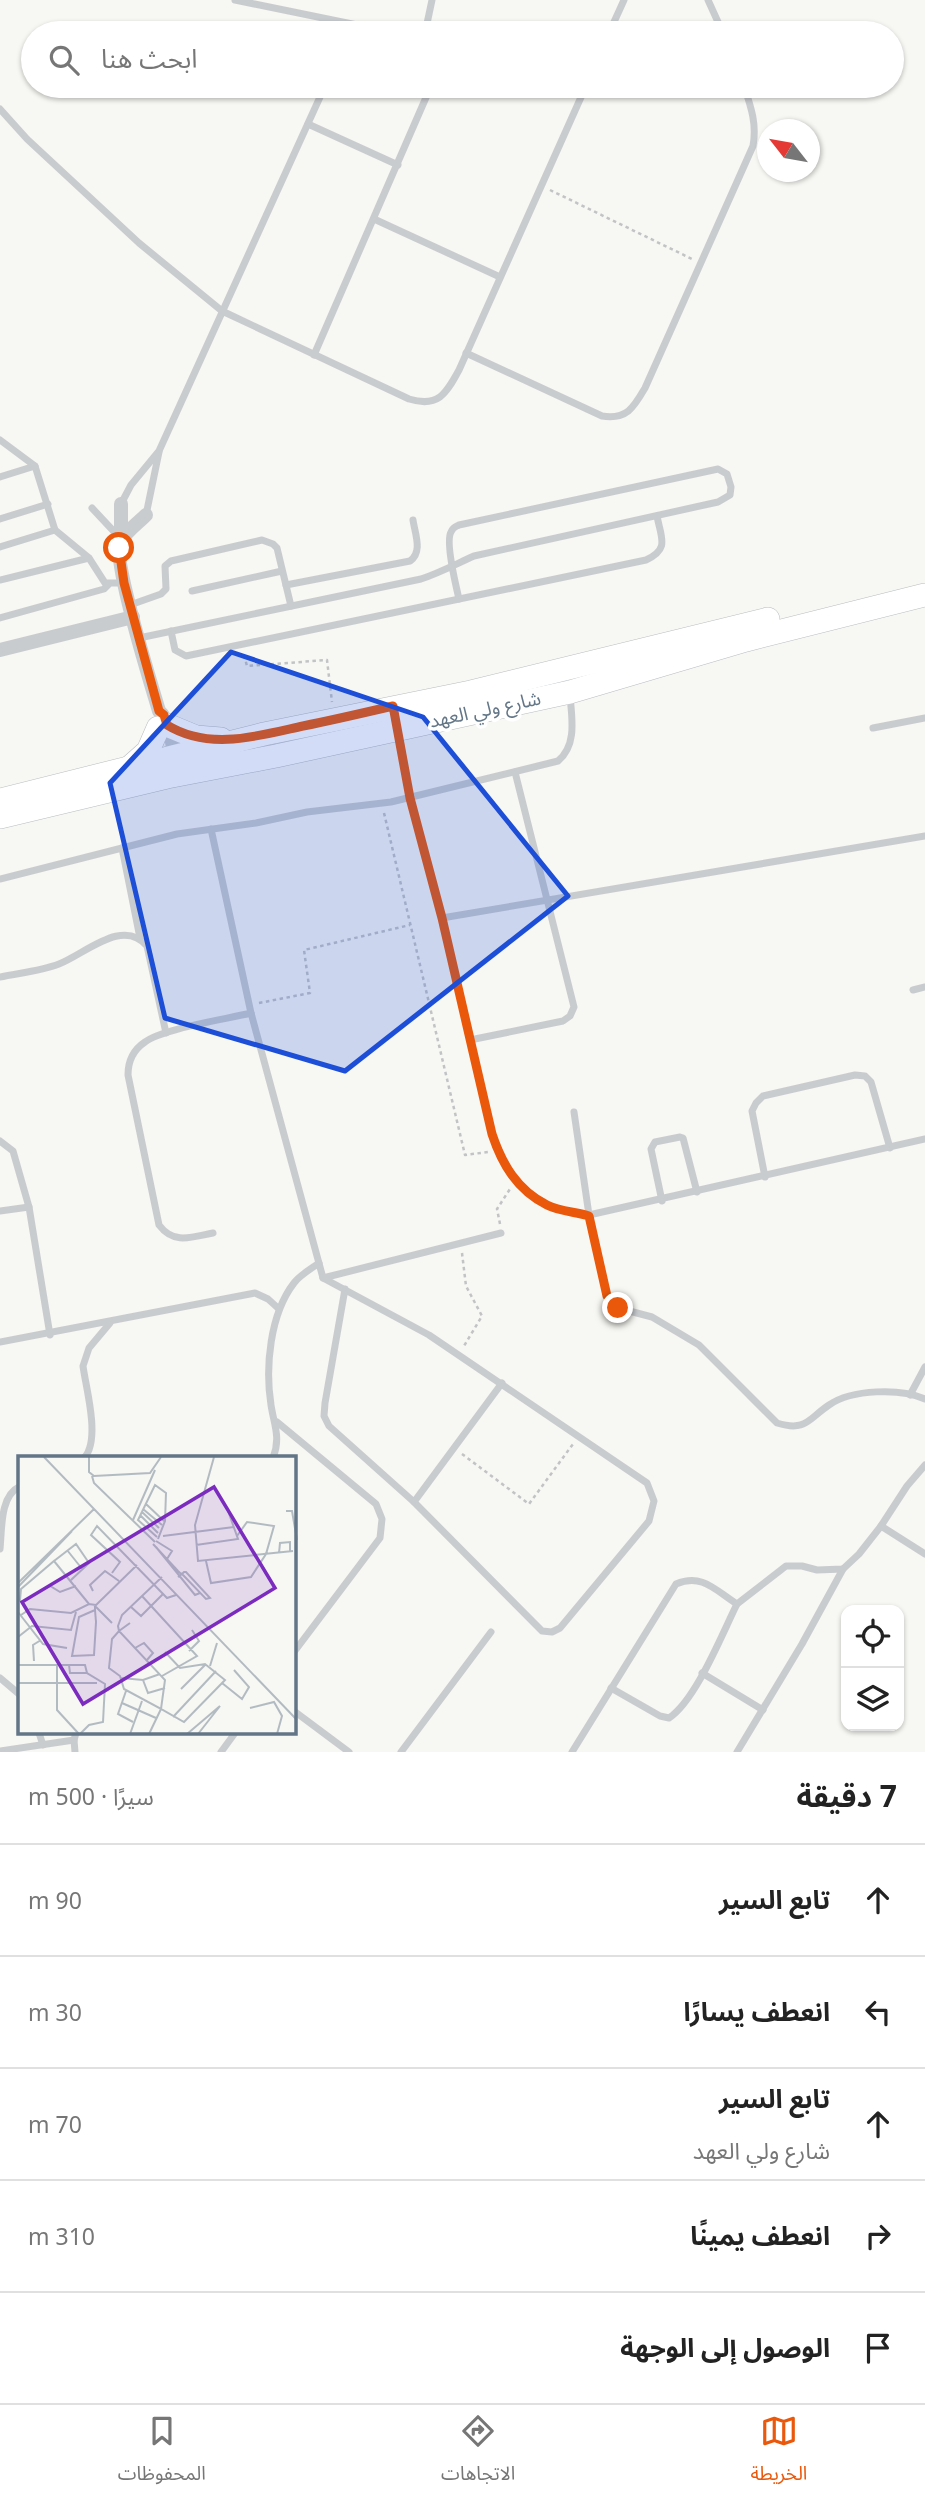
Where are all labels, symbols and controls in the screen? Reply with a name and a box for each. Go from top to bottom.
search box [21,21,904,98]
text: ابحث هنا [101,40,197,76]
icon: search [45,41,83,79]
north arrow [757,119,820,182]
route start [103,532,134,563]
street label: شارع ولي العهد [427,684,544,736]
route end [602,1292,633,1323]
inset map [18,1456,296,1734]
map controls [841,1605,904,1731]
button: locate [841,1605,904,1668]
button: layers [841,1668,904,1731]
text: 7 دقيقة [797,1775,897,1816]
text: سيرًا · 500 m [28,1780,154,1812]
text: تابع السير [719,1881,830,1917]
icon: ahead [859,1881,897,1919]
text: 90 m [28,1884,82,1916]
text: انعطف يسارًا [684,1993,830,2029]
icon: left [859,1993,897,2031]
text: 30 m [28,1996,82,2028]
text: تابع السير [719,2080,830,2116]
icon: ahead [859,2105,897,2143]
text: 70 m [28,2108,82,2140]
text: شارع ولي العهد [693,2134,830,2166]
text: انعطف يمينًا [690,2217,830,2253]
icon: right [859,2217,897,2255]
text: 310 m [28,2220,95,2252]
text: الوصول إلى الوجهة [620,2329,830,2365]
icon: arrive [859,2329,897,2367]
tab: المحفوظات [118,2412,206,2494]
tab: الاتجاهات [441,2412,515,2494]
tab: الخريطة [750,2412,807,2494]

